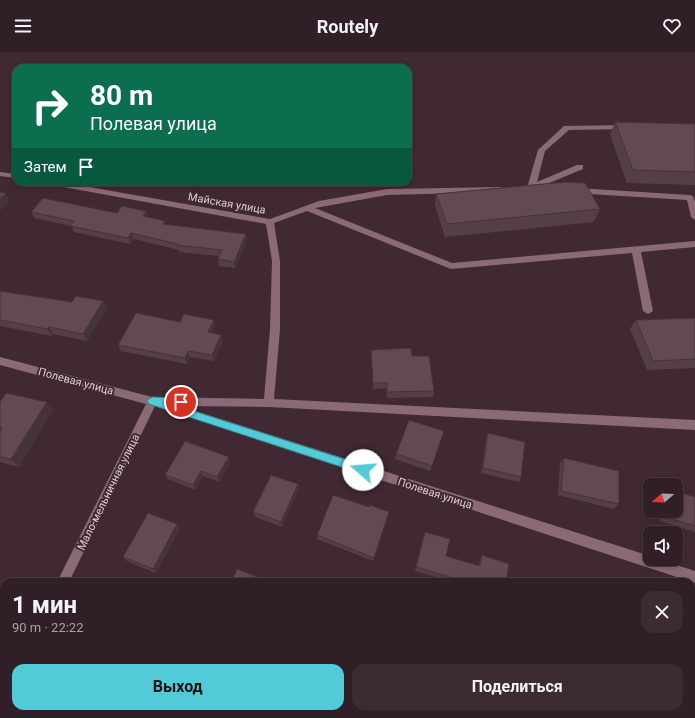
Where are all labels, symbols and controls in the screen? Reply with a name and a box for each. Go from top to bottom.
icon: menu [12,15,34,37]
icon: heart [661,15,683,37]
text: Routely [317,16,378,37]
text: 80 m [90,79,153,112]
icon: right [24,80,76,132]
text: Полевая улица [90,113,217,134]
icon: arrive [75,156,97,178]
text: Затем [24,158,67,176]
street label: Майская улица [187,190,267,217]
street label: Полевая улица [37,365,115,398]
pin [164,385,198,419]
icon: arrive [170,391,192,413]
street label: Мало-мельничная улица [75,432,142,552]
position arrow [342,449,384,491]
street label: Полевая улица [396,475,474,512]
north arrow [643,478,683,518]
map controls [643,478,683,566]
button: sound [643,526,683,566]
text: 1 мин [12,591,77,619]
button: close [641,591,683,633]
text: 90 m · 22:22 [12,620,83,635]
button: Выход [12,664,344,710]
button: Поделиться [352,664,683,710]

